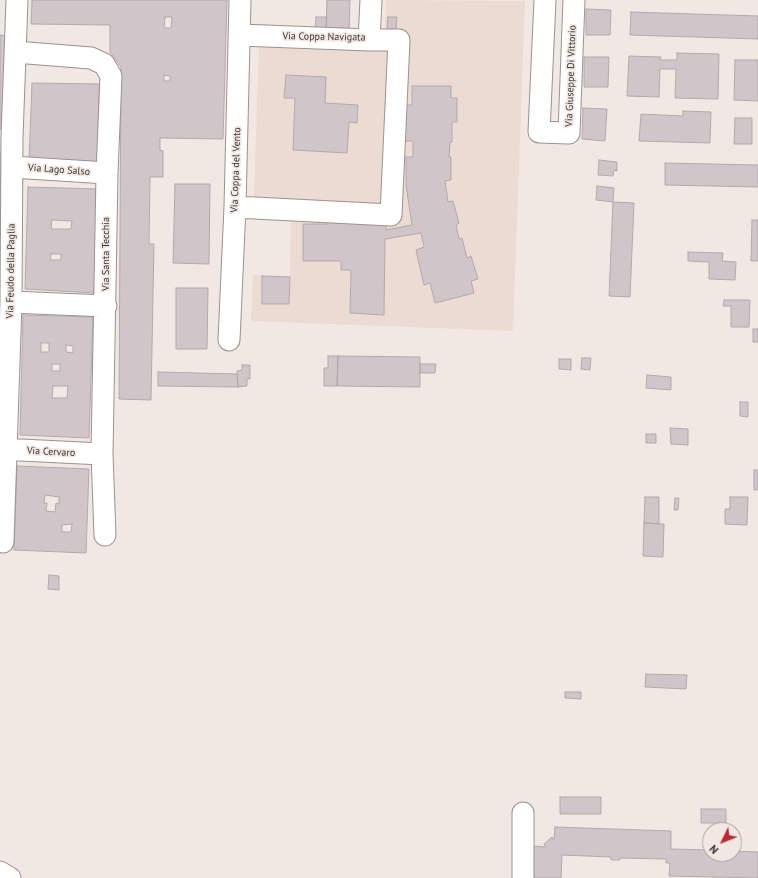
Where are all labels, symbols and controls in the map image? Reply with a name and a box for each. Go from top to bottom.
street label: Via Giuseppe Di Vittorio [563,25,579,127]
street label: Via Coppa Navigata [282,30,366,44]
street label: Via Coppa del Vento [229,127,243,213]
street label: Via Lago Salso [28,162,90,178]
street label: Via Santa Tecchia [100,217,112,291]
street label: Via Feudo della Paglia [4,223,18,319]
street label: Via Cervaro [27,445,75,459]
north arrow [702,822,742,862]
text: N [706,842,722,857]

